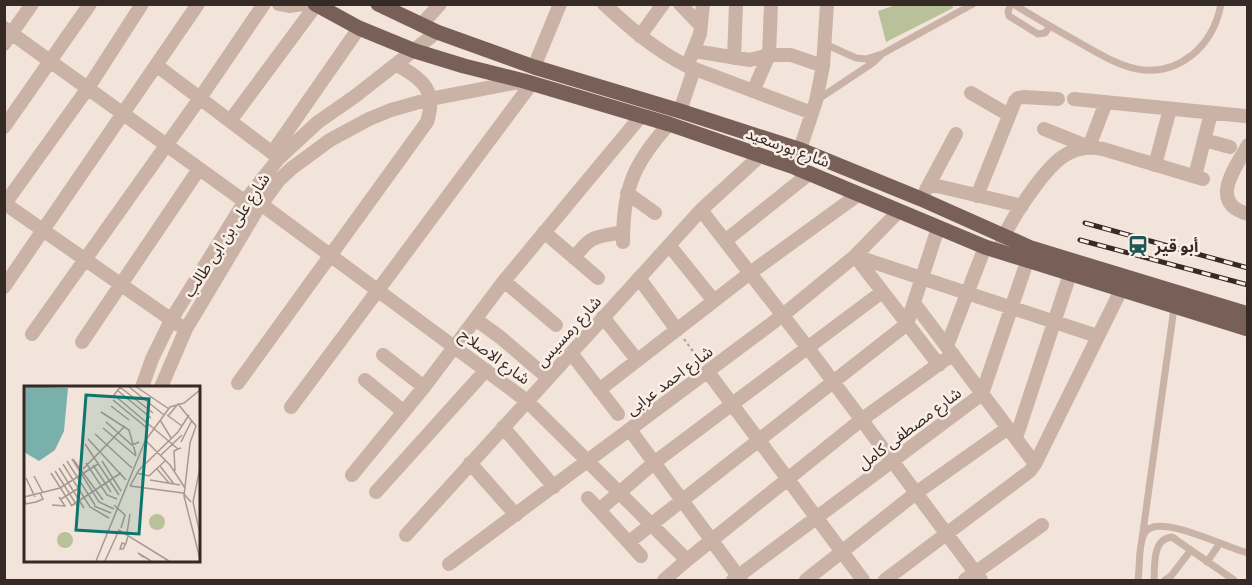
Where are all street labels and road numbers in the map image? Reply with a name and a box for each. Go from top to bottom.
street label: شارع بورسعيد [742,123,833,174]
street label: شارع على بن ابى طالب [178,169,276,302]
street label: شارع رمسيس [531,291,607,373]
street label: شارع الاصلاح [454,324,534,391]
street label: شارع احمد عرابى [622,341,718,422]
street label: شارع مصطفى كامل [853,382,967,476]

